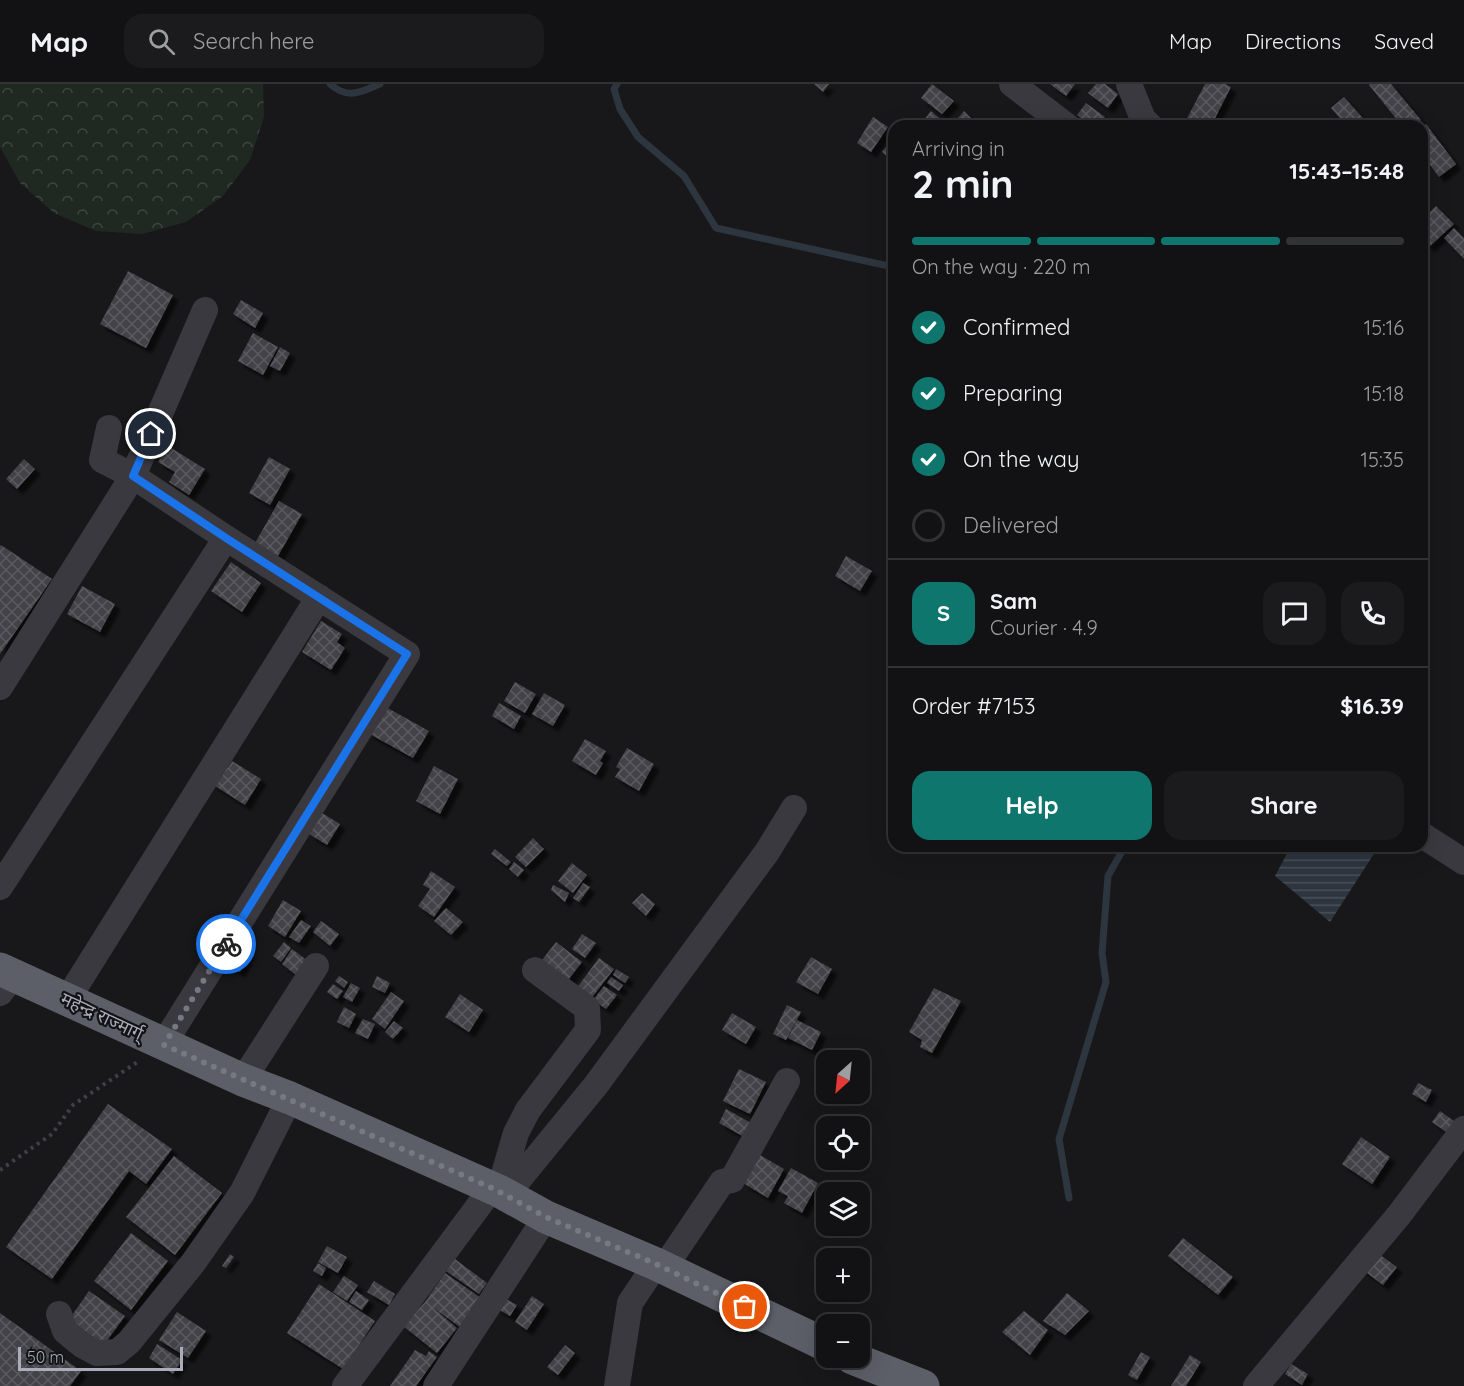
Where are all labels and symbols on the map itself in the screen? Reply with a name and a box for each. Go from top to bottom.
pin [125,408,176,459]
courier [196,914,256,974]
street label: महेन्द्र राज्मार्ग् [57,987,150,1046]
north arrow [816,1050,870,1104]
pin [719,1281,770,1332]
scale bar [18,1344,183,1372]

